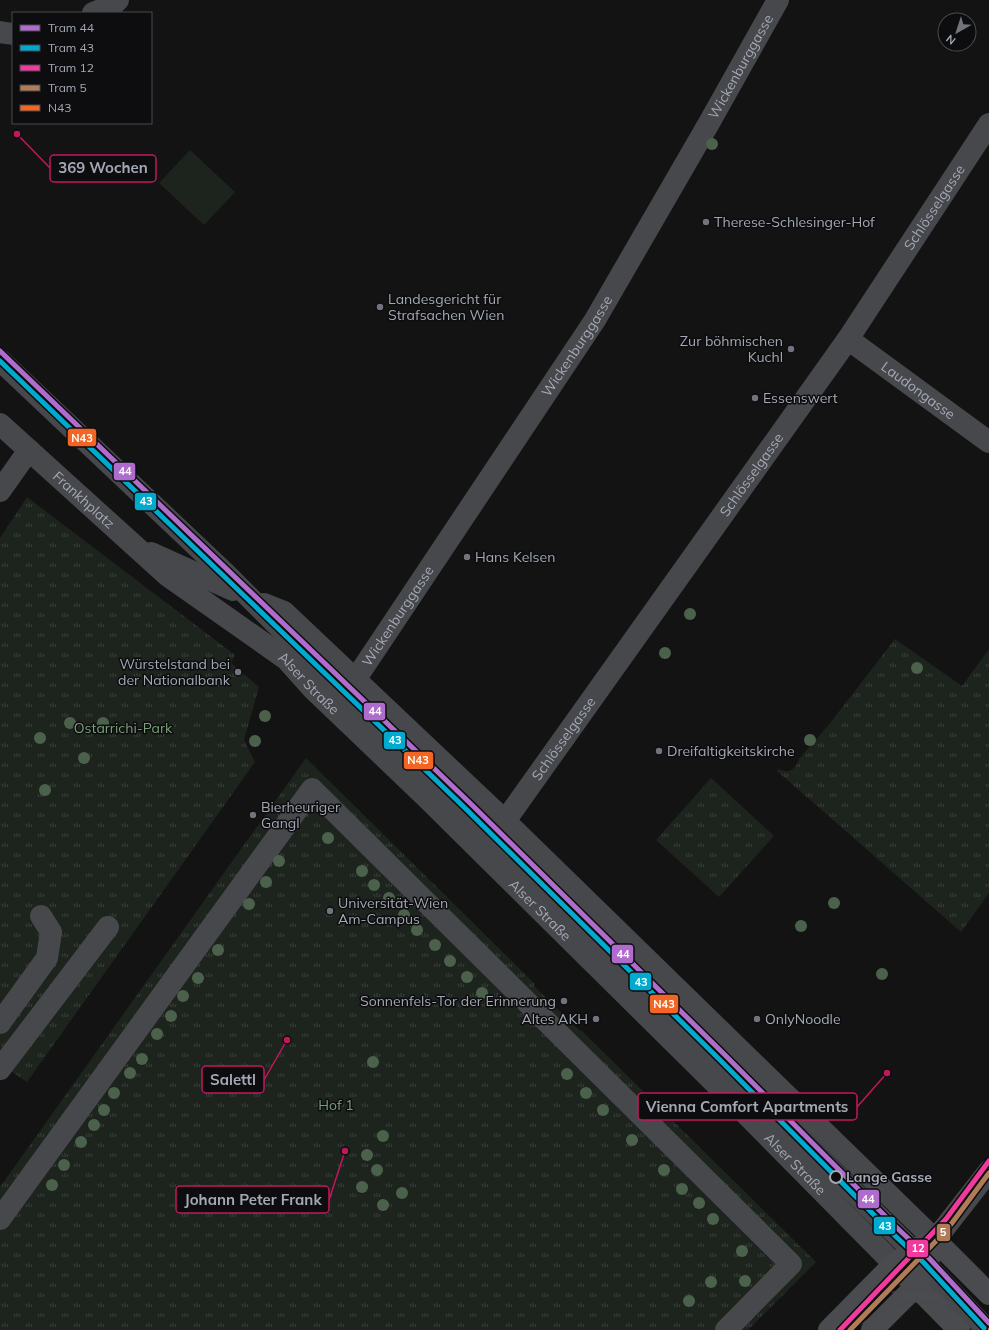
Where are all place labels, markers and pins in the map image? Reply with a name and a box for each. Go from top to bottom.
callout: 369 Wochen [50,155,156,182]
place label: Therese-Schlesinger-Hof [714,213,875,231]
marker: Therese-Schlesinger-Hof [701,217,711,227]
place label: Landesgericht für Strafsachen Wien [388,290,504,324]
marker: Landesgericht für Strafsachen Wien [375,302,385,312]
place label: Zur böhmischen Kuchl [680,332,783,366]
marker: Zur böhmischen Kuchl [786,344,796,354]
place label: Essenswert [763,389,838,407]
marker: Essenswert [750,393,760,403]
place label: Hans Kelsen [475,548,555,566]
marker: Hans Kelsen [462,552,472,562]
place label: Würstelstand bei der Nationalbank [118,655,231,689]
marker: Würstelstand bei der Nationalbank [233,667,243,677]
place label: Dreifaltigkeitskirche [667,742,795,760]
marker: Dreifaltigkeitskirche [654,746,664,756]
place label: Bierheuriger Gangl [261,798,341,832]
marker: Bierheuriger Gangl [248,810,258,820]
place label: Universität-Wien Am-Campus [338,894,448,928]
marker: Universität-Wien Am-Campus [325,906,335,916]
place label: Sonnenfels-Tor der Erinnerung [360,992,556,1010]
marker: Sonnenfels-Tor der Erinnerung [559,996,569,1006]
place label: Altes AKH [521,1010,588,1028]
place label: OnlyNoodle [765,1010,841,1028]
marker: Altes AKH [591,1014,601,1024]
marker: OnlyNoodle [752,1014,762,1024]
callout: Salettl [202,1066,264,1093]
callout: Vienna Comfort Apartments [638,1093,857,1120]
place label: Lange Gasse [846,1168,932,1186]
marker: Lange Gasse [829,1170,843,1184]
callout: Johann Peter Frank [176,1186,329,1213]

